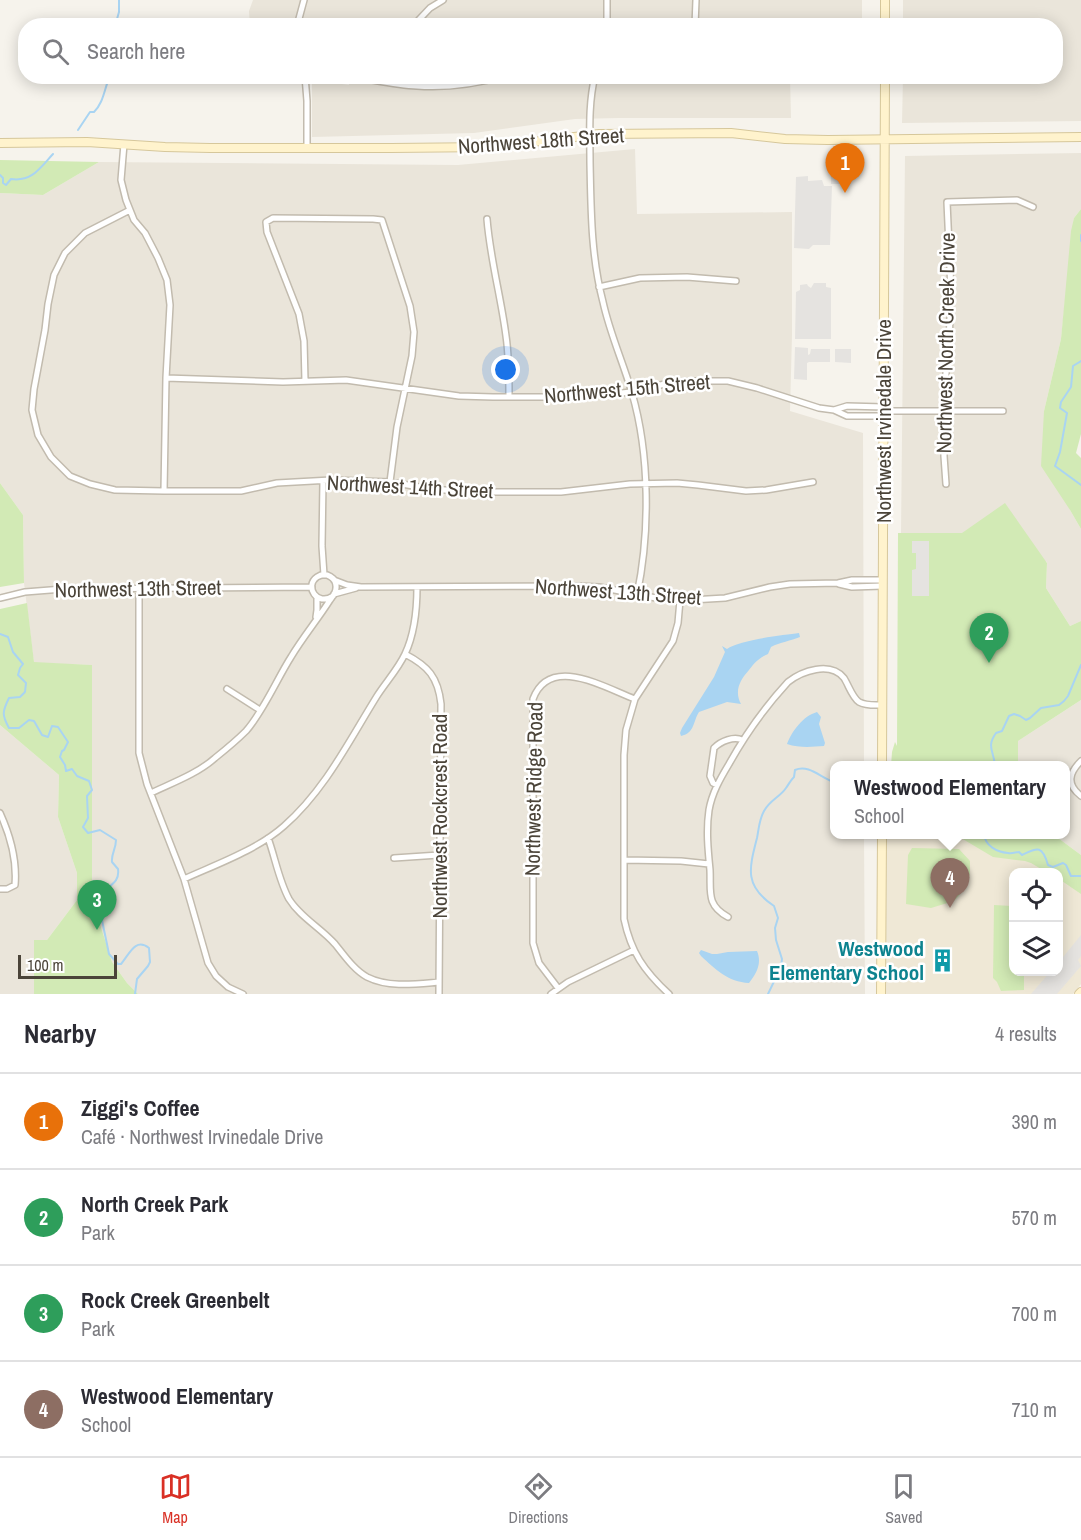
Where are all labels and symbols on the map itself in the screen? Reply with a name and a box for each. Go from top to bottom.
street label: Northwest 18th Street [457,120,625,161]
pin: 1 [826,144,864,193]
street label: Northwest North Creek Drive [929,232,962,454]
street label: Northwest Irvinedale Drive [869,319,898,523]
your location [491,355,520,384]
street label: Northwest 15th Street [543,367,711,410]
street label: Northwest 14th Street [326,468,494,505]
street label: Northwest 13th Street [534,571,702,612]
street label: Northwest 13th Street [54,573,222,604]
pin: 2 [970,614,1008,663]
street label: Northwest Ridge Road [517,702,550,876]
street label: Northwest Rockcrest Road [425,714,454,918]
pin: 4 [930,858,970,908]
pin: 3 [78,880,116,930]
place label: Westwood Elementary School [769,934,924,987]
building icon: Westwood Elementary School [929,948,955,974]
scale bar [18,952,117,980]

